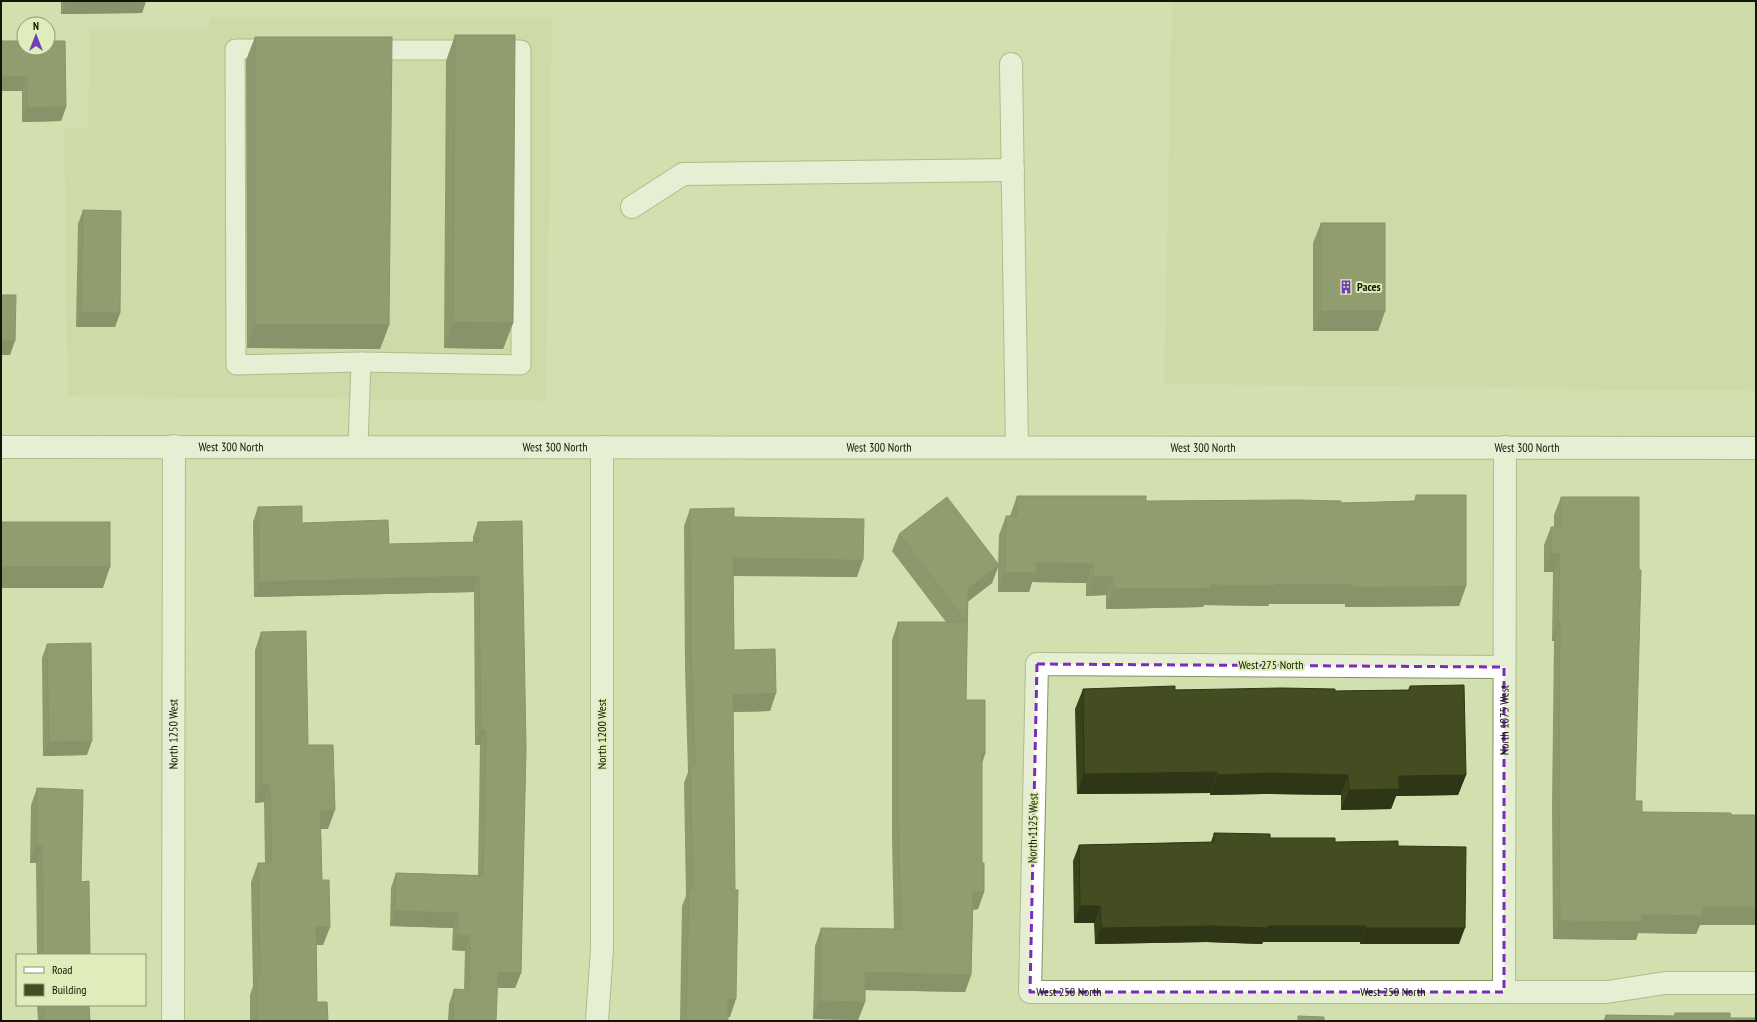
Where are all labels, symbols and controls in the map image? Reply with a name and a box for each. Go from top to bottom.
north arrow [16,16,56,56]
text: N [33,19,39,33]
building icon: Paces [1338,279,1354,295]
place label: Paces [1357,279,1381,294]
street label: West 300 North [198,439,264,454]
street label: West 300 North [522,439,588,454]
street label: West 300 North [846,439,912,455]
street label: West 300 North [1170,440,1236,455]
street label: West 300 North [1494,440,1560,455]
street label: West 275 North [1238,657,1304,672]
street label: North 1075 West [1496,684,1512,755]
street label: North 1250 West [165,698,181,769]
street label: North 1200 West [594,698,609,769]
street label: North 1125 West [1024,792,1041,863]
legend [16,954,146,1006]
text: Road [52,962,72,977]
text: Building [52,982,87,997]
street label: West 250 North [1036,984,1101,999]
street label: West 250 North [1360,984,1425,999]

